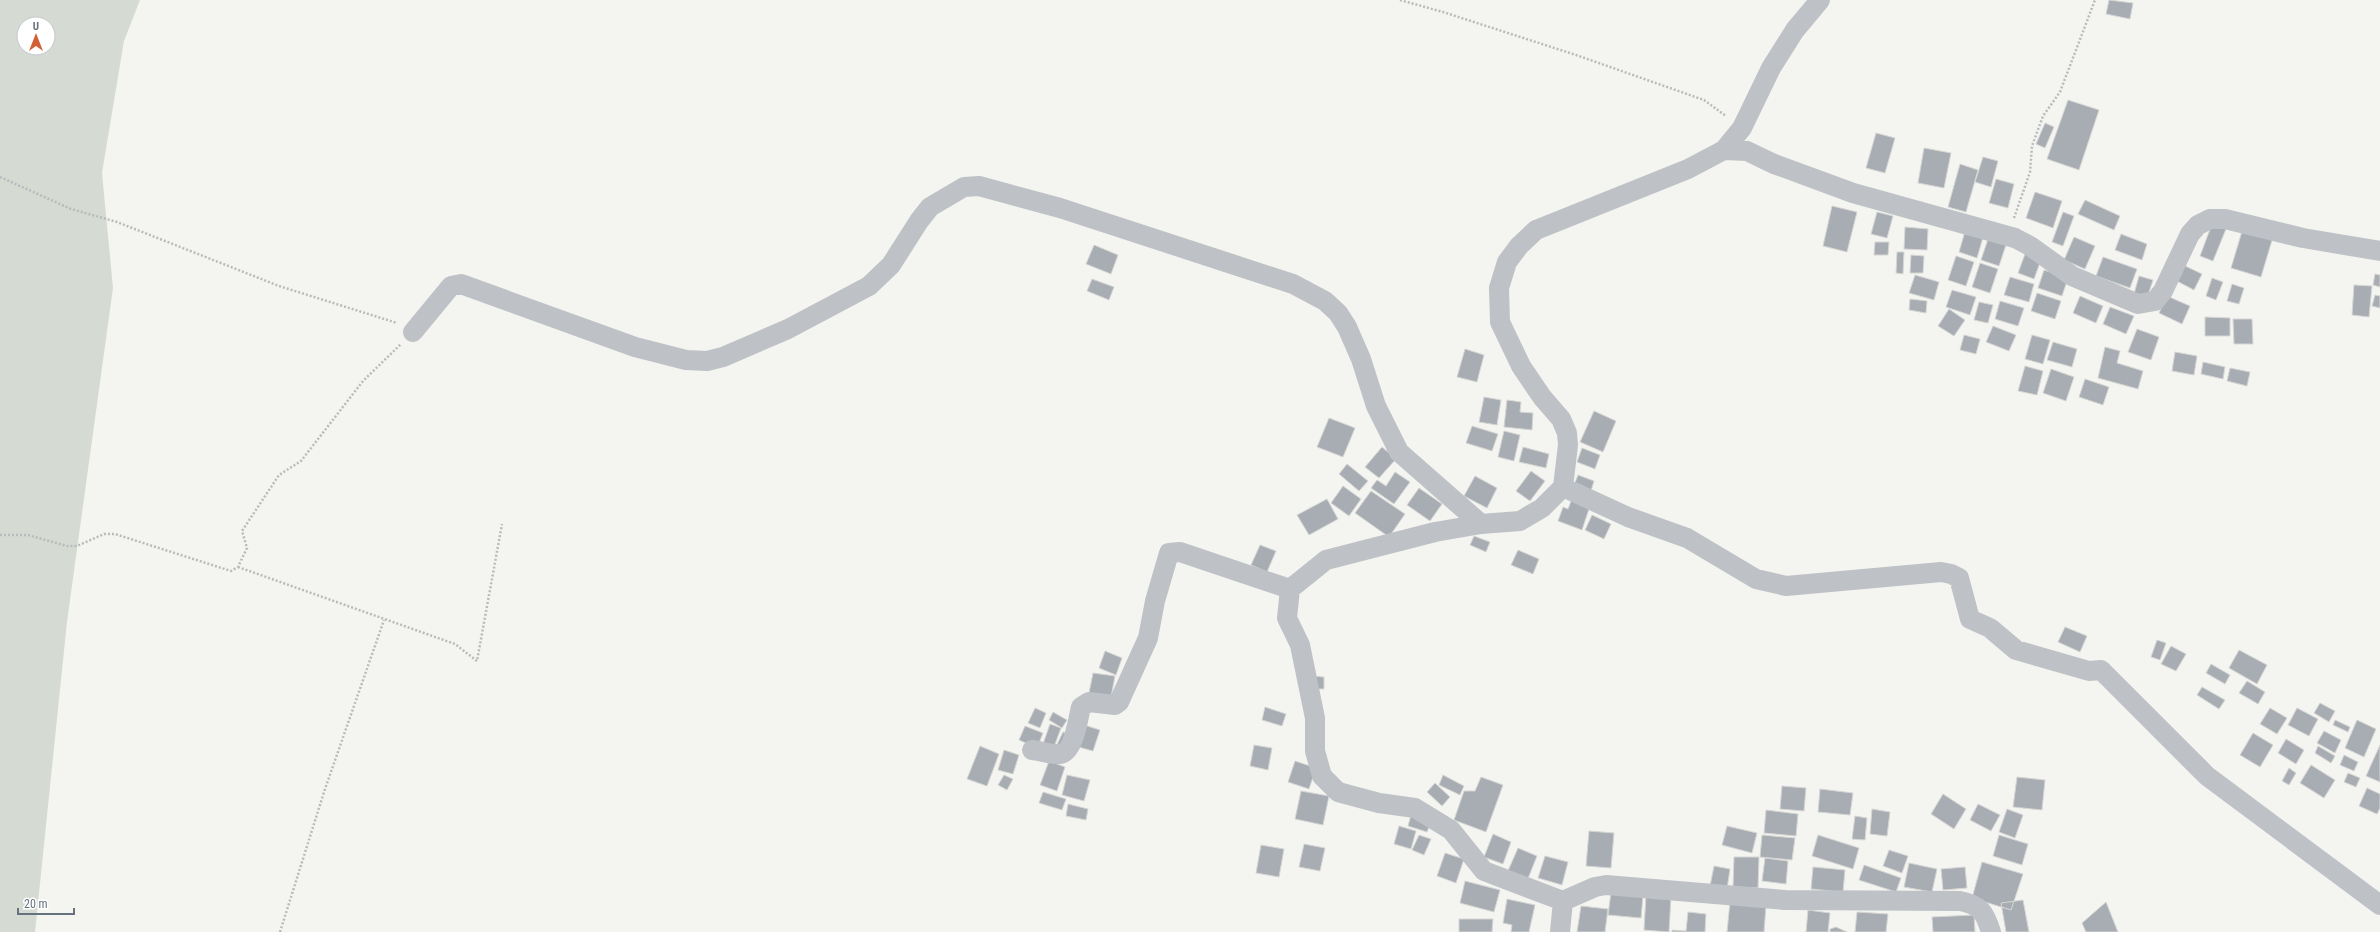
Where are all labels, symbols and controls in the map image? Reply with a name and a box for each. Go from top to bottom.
north arrow [16,16,56,56]
text: U [33,20,39,33]
scale bar [18,890,74,916]
text: 20 m [24,897,48,911]

